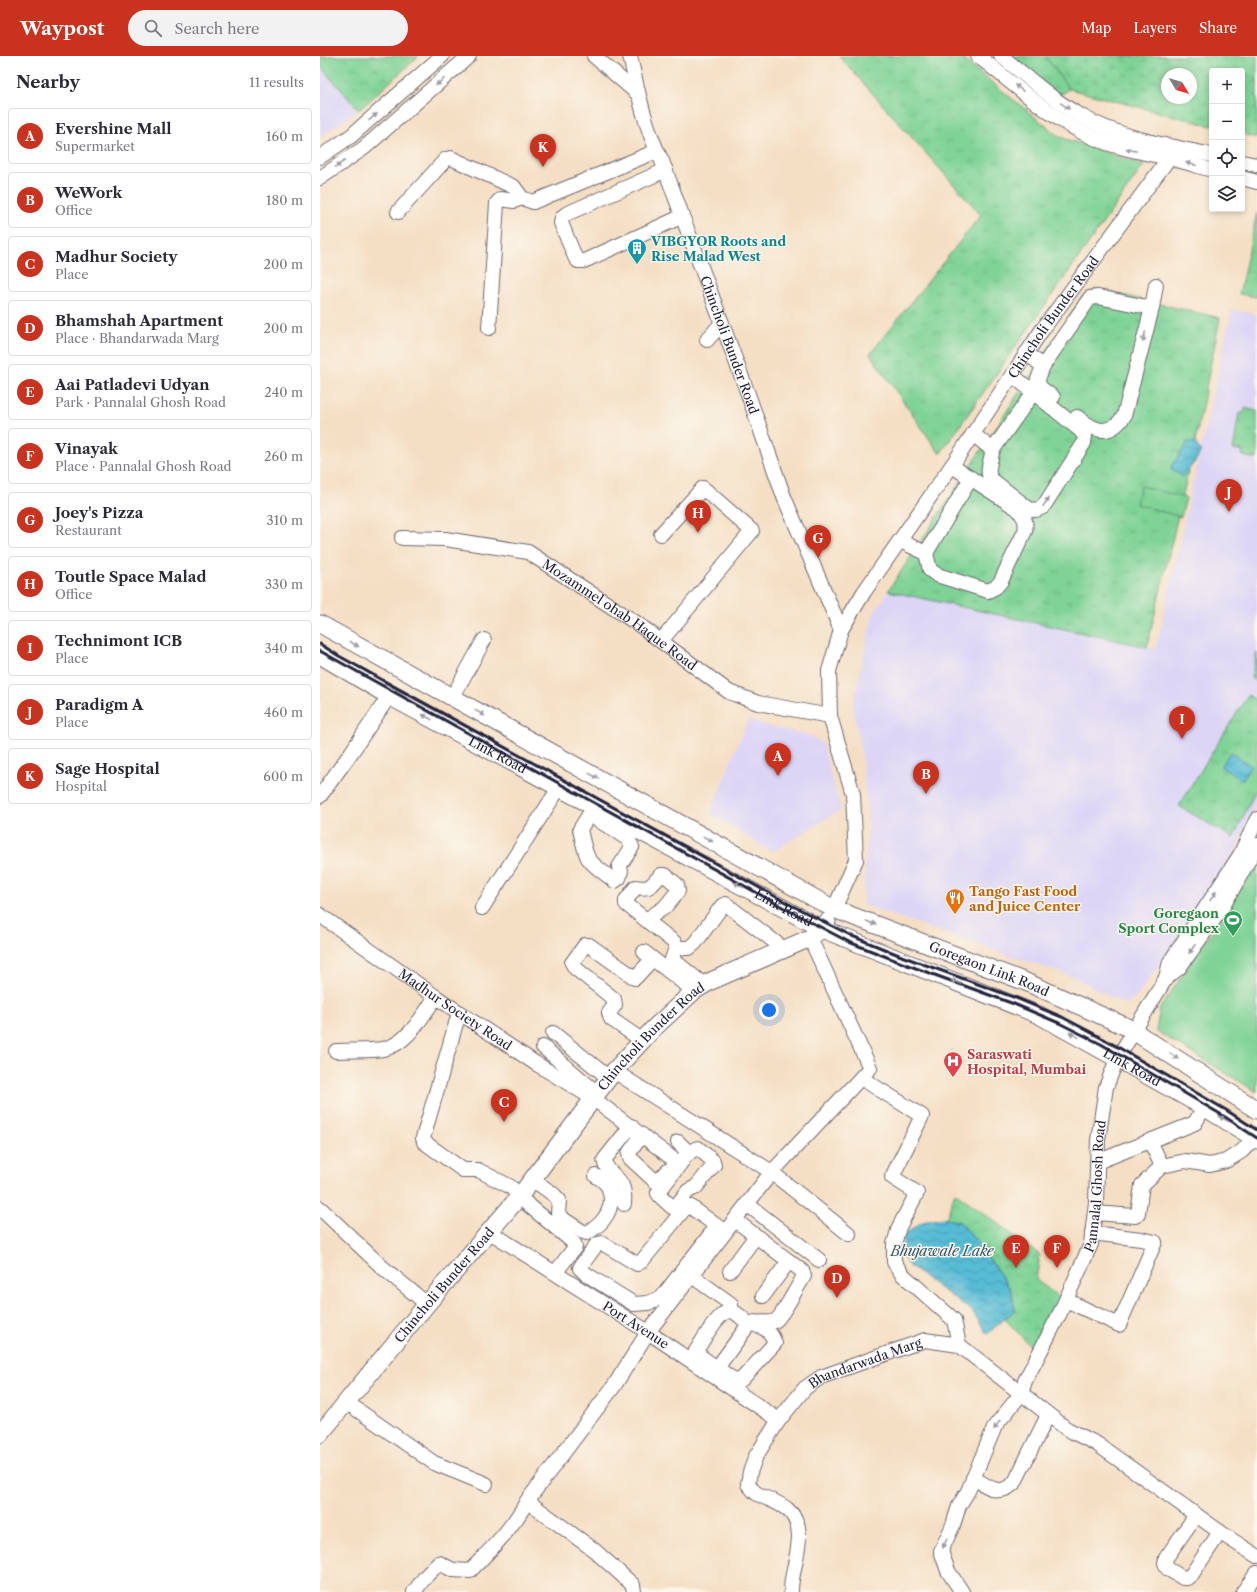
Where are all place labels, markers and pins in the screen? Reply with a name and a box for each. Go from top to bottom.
pin: K [530,134,556,167]
place label: VIBGYOR Roots and Rise Malad West [650,233,786,264]
building icon: VIBGYOR Roots and Rise Malad West [626,237,648,265]
pin: J [1216,479,1242,512]
pin: H [685,500,711,533]
pin: G [805,525,831,558]
pin: I [1169,706,1195,739]
pin: A [765,743,791,776]
pin: B [913,761,939,794]
place label: Tango Fast Food and Juice Center [969,883,1081,914]
restaurant icon: Tango Fast Food and Juice Center [944,887,966,915]
place label: Goregaon Sport Complex [1118,905,1220,936]
sports icon: Goregaon Sport Complex [1222,909,1244,937]
place label: Saraswati Hospital, Mumbai [967,1046,1086,1077]
hospital icon: Saraswati Hospital, Mumbai [942,1050,964,1078]
pin: C [491,1089,517,1122]
pin: E [1003,1235,1029,1268]
pin: F [1044,1235,1070,1268]
pin: D [824,1265,850,1298]

